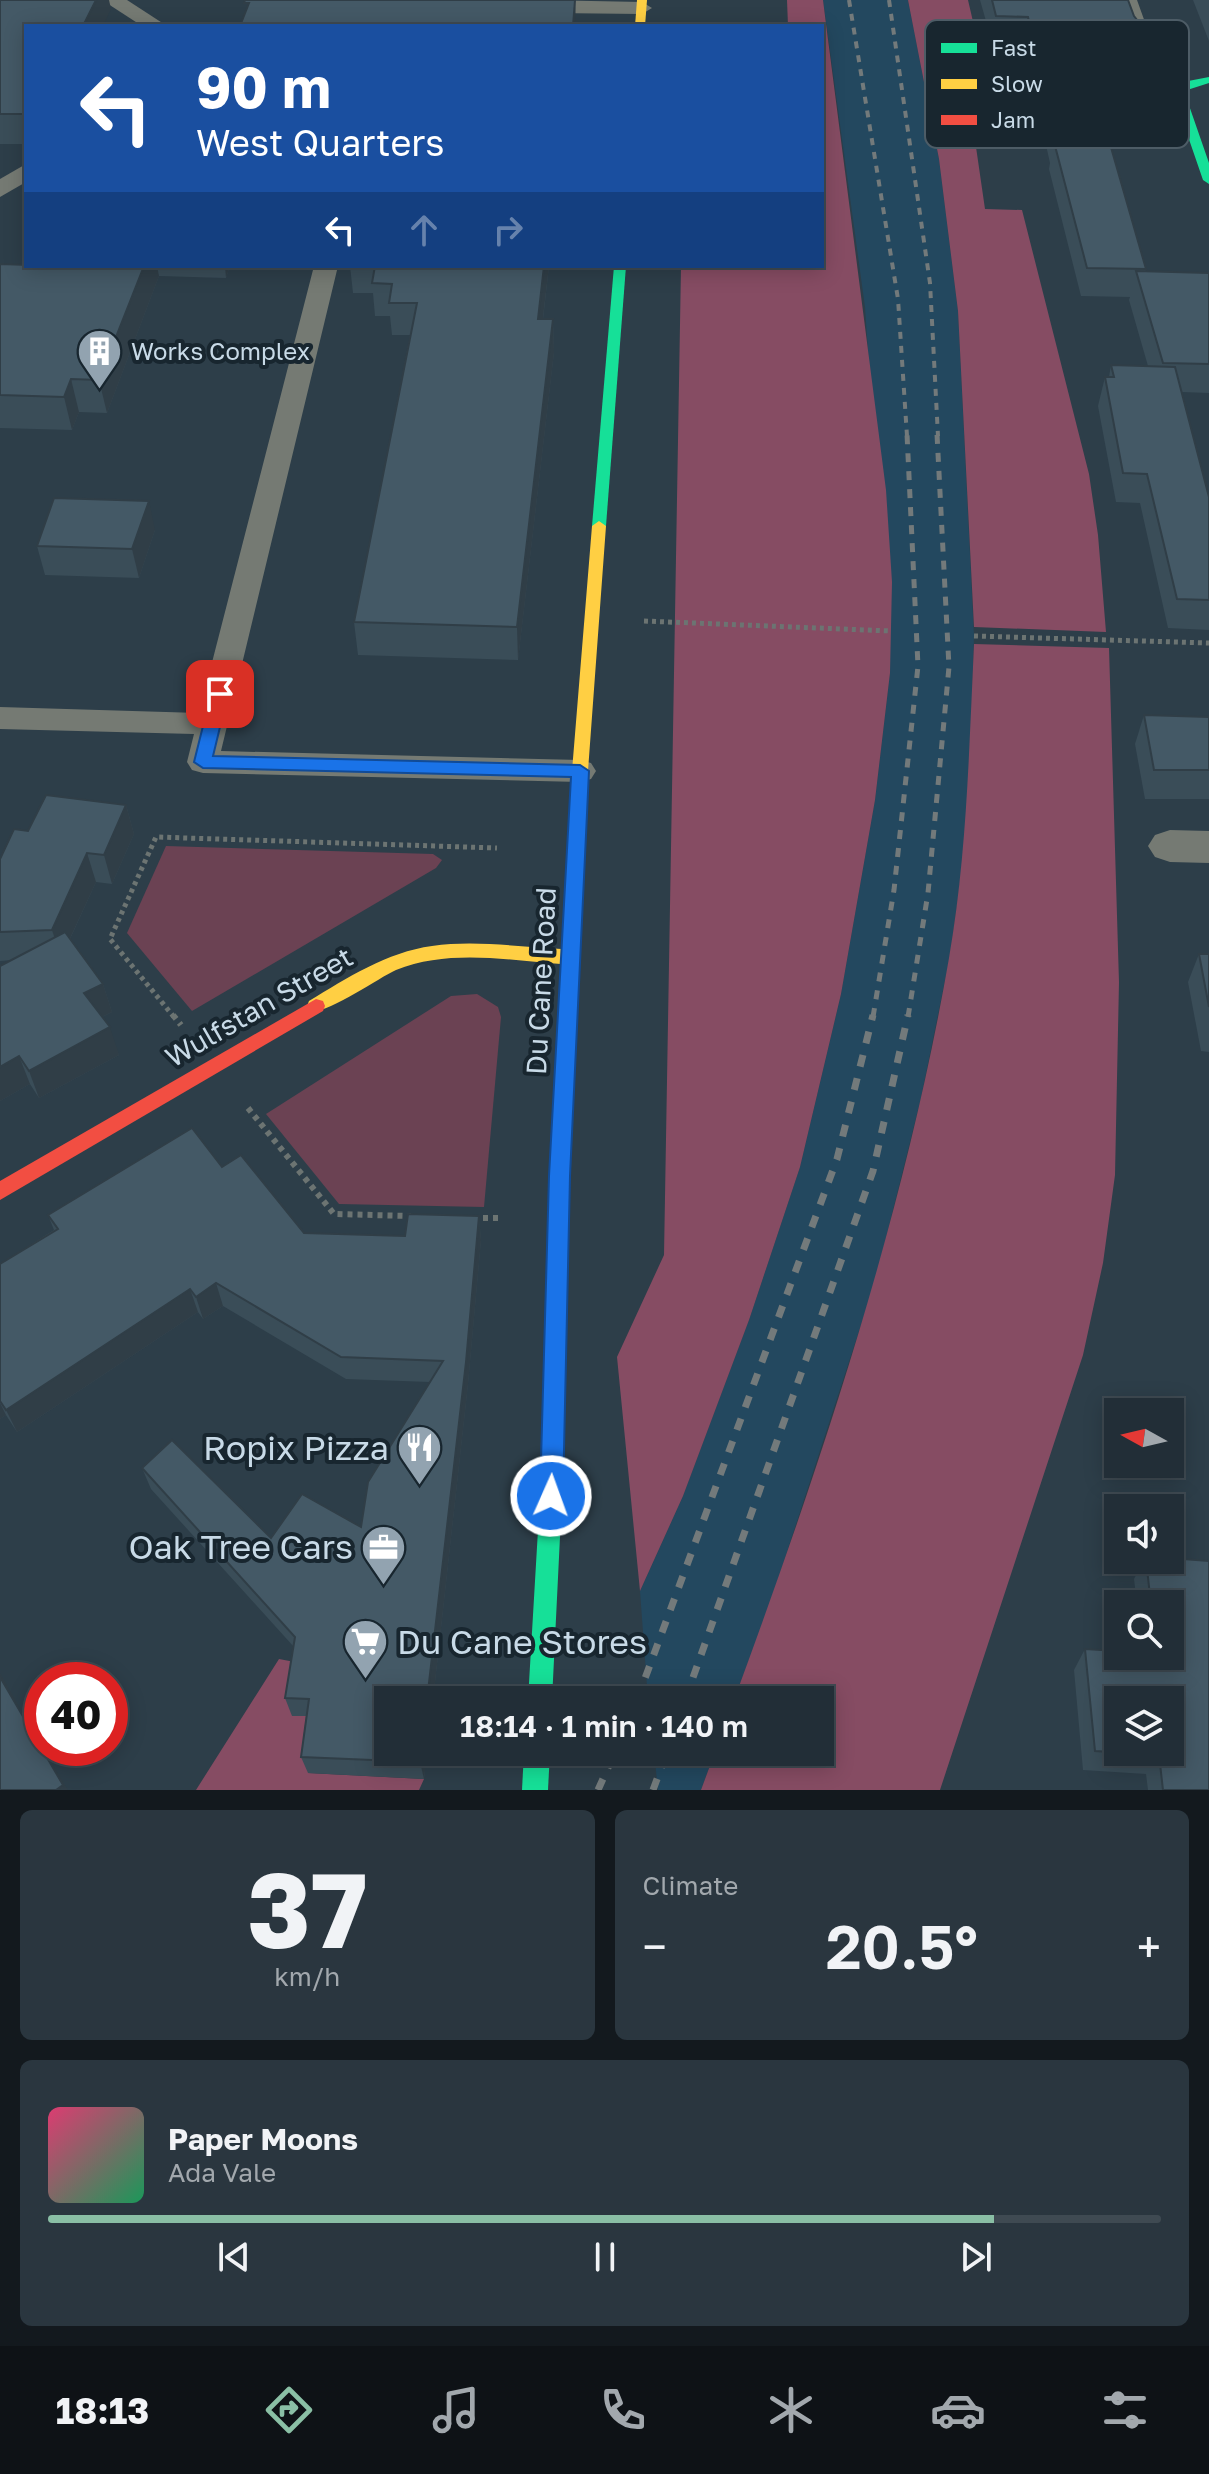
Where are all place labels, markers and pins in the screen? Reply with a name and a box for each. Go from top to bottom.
building icon: Works Complex [76,328,124,391]
place label: Works Complex [131,336,310,365]
pin [186,660,254,728]
restaurant icon: Ropix Pizza [396,1424,444,1487]
place label: Ropix Pizza [203,1427,389,1467]
office icon: Oak Tree Cars [360,1523,408,1586]
place label: Oak Tree Cars [128,1526,353,1566]
supermarket icon: Du Cane Stores [342,1618,390,1681]
place label: Du Cane Stores [397,1621,647,1661]

